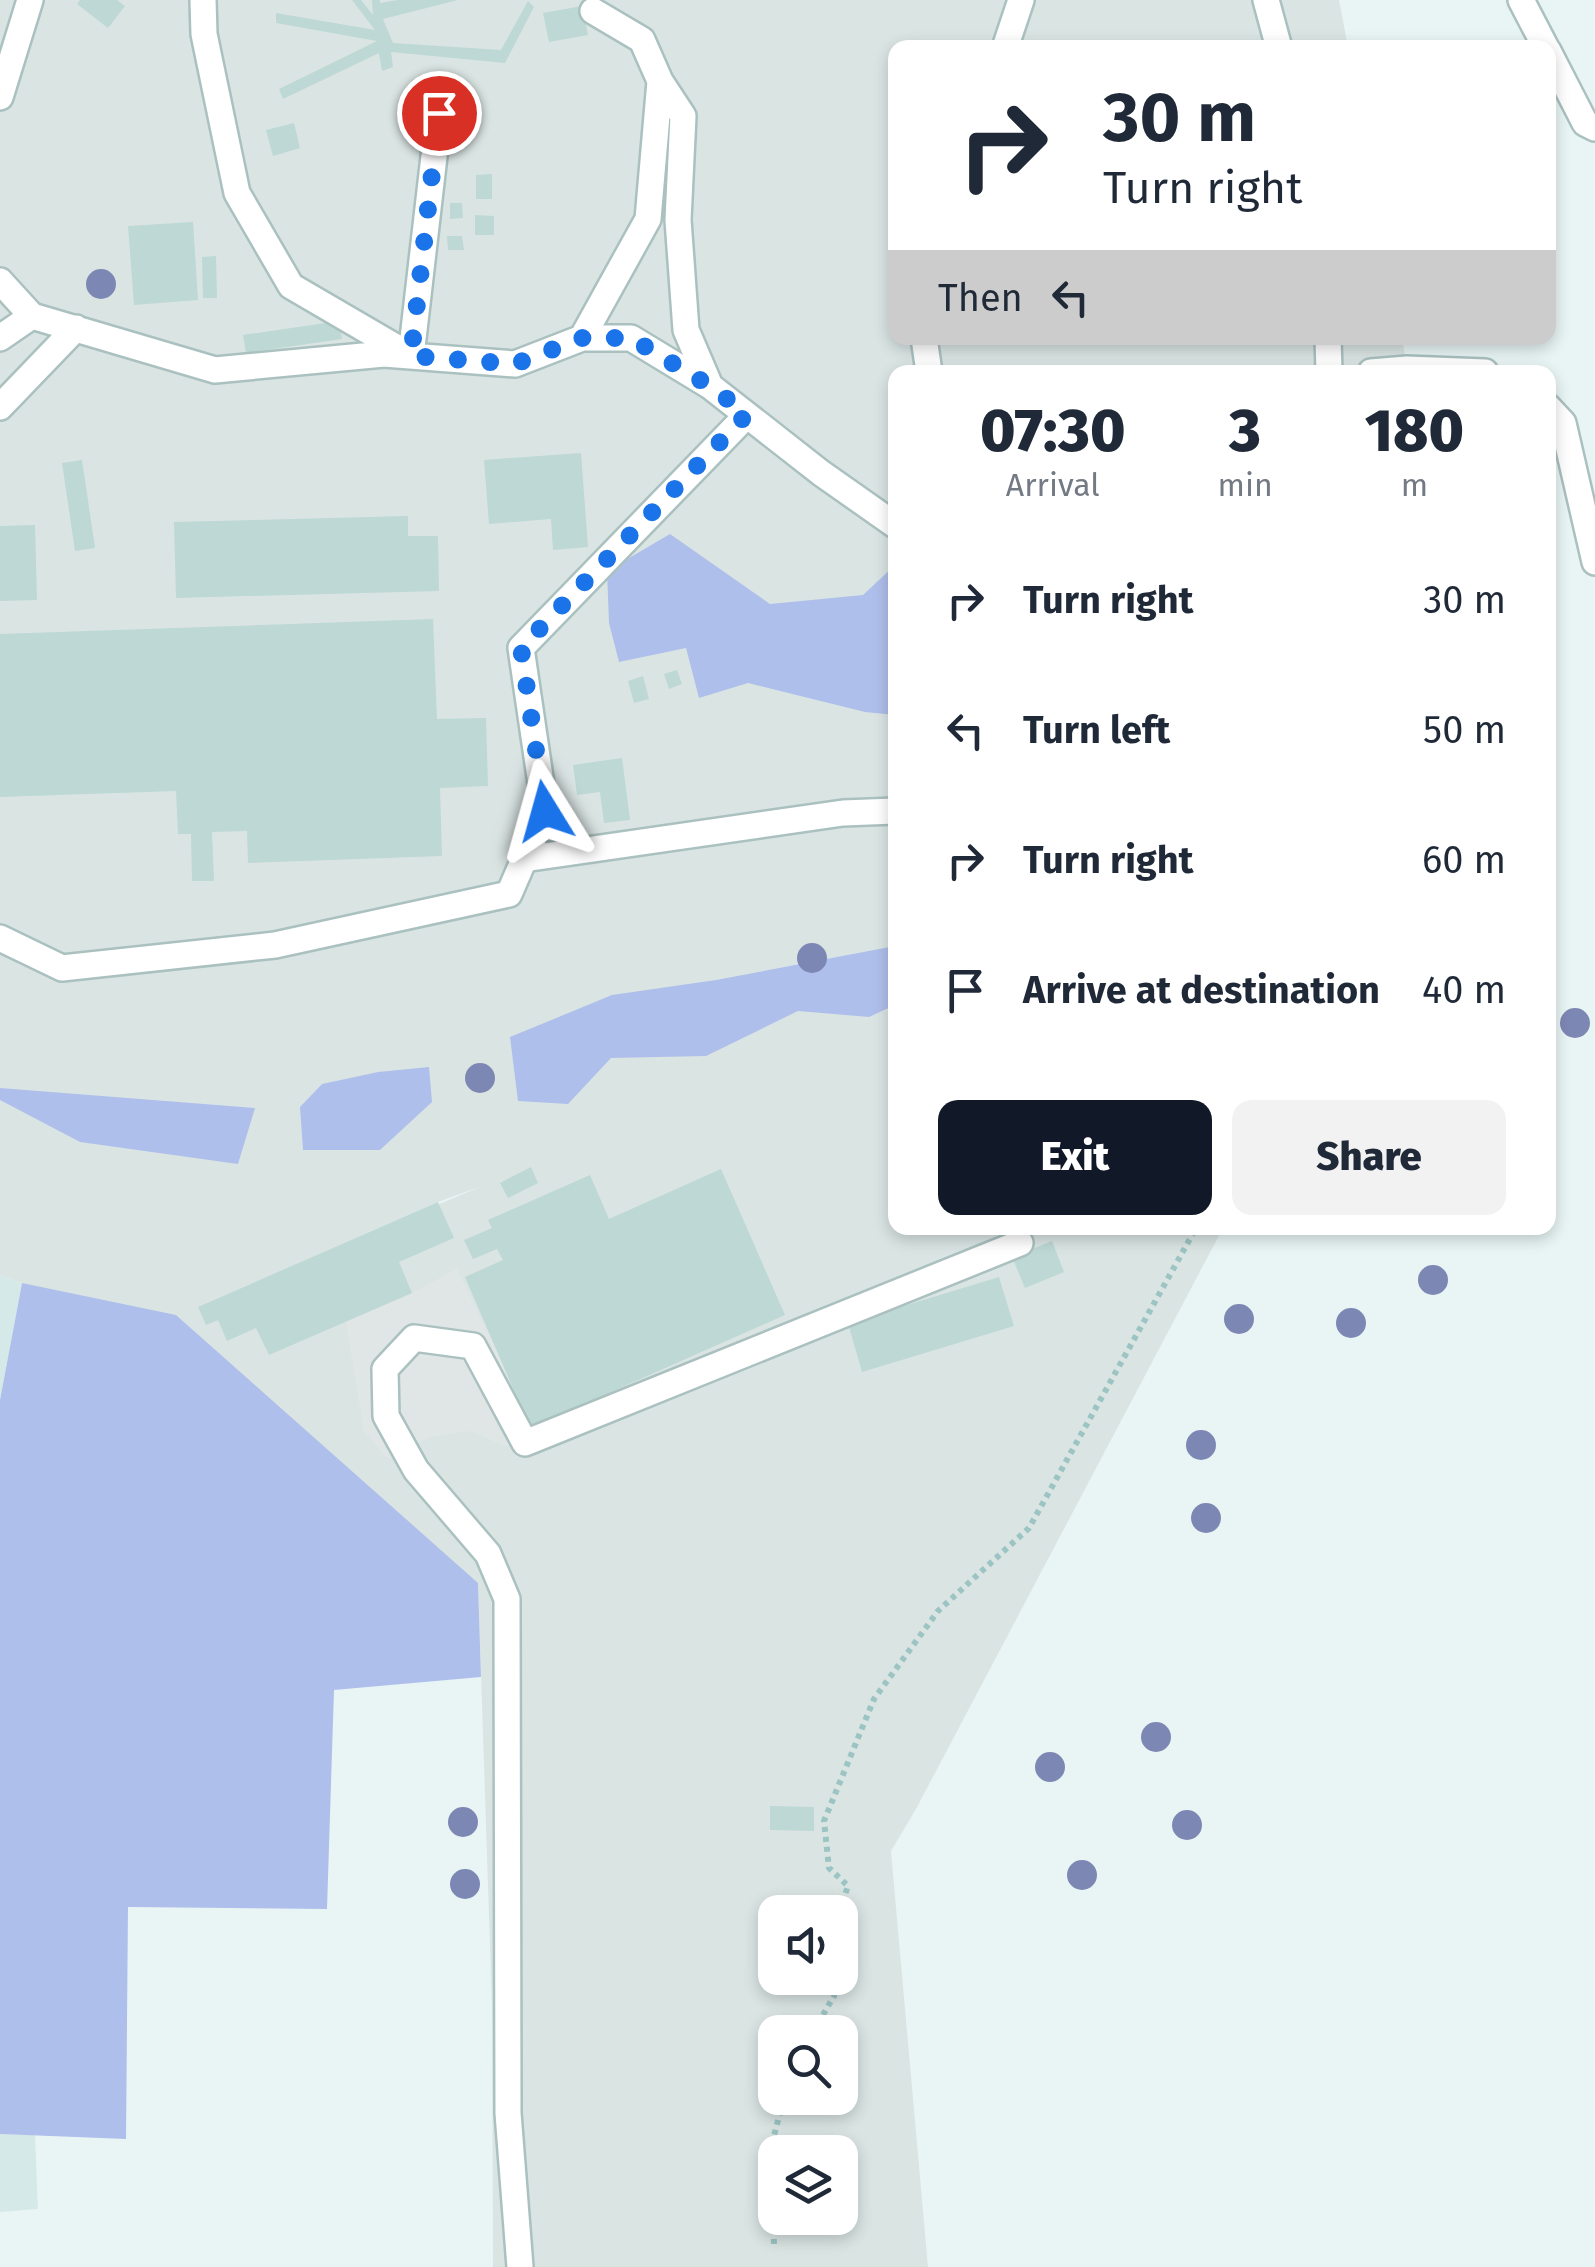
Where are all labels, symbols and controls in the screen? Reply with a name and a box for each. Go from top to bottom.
pin [397,71,482,156]
text: 30 m [1103,76,1256,160]
icon: right [938,80,1068,210]
icon: arrive [412,86,467,141]
text: Turn right [1103,161,1302,215]
icon: left [1043,270,1098,325]
text: Then [938,275,1023,321]
text: 07:30 [980,395,1126,467]
text: 3 [1229,395,1261,467]
text: 180 [1365,395,1464,467]
text: Arrival [1006,466,1100,504]
text: min [1218,466,1273,504]
text: m [1401,466,1428,504]
icon: right [938,573,993,628]
text: Turn right [1023,577,1193,623]
text: 30 m [1423,577,1506,623]
icon: left [938,703,993,758]
text: Turn left [1023,707,1170,753]
text: 50 m [1423,707,1506,753]
position arrow [493,759,597,863]
icon: right [938,833,993,888]
text: Turn right [1023,837,1193,883]
text: 60 m [1422,837,1506,883]
icon: arrive [938,963,993,1018]
text: Arrive at destination [1023,967,1380,1013]
text: 40 m [1422,967,1506,1013]
button: Exit [938,1100,1212,1215]
button: Share [1232,1100,1506,1215]
map controls [758,1895,858,2235]
button: sound [758,1895,858,1995]
button: search [758,2015,858,2115]
button: layers [758,2135,858,2235]

